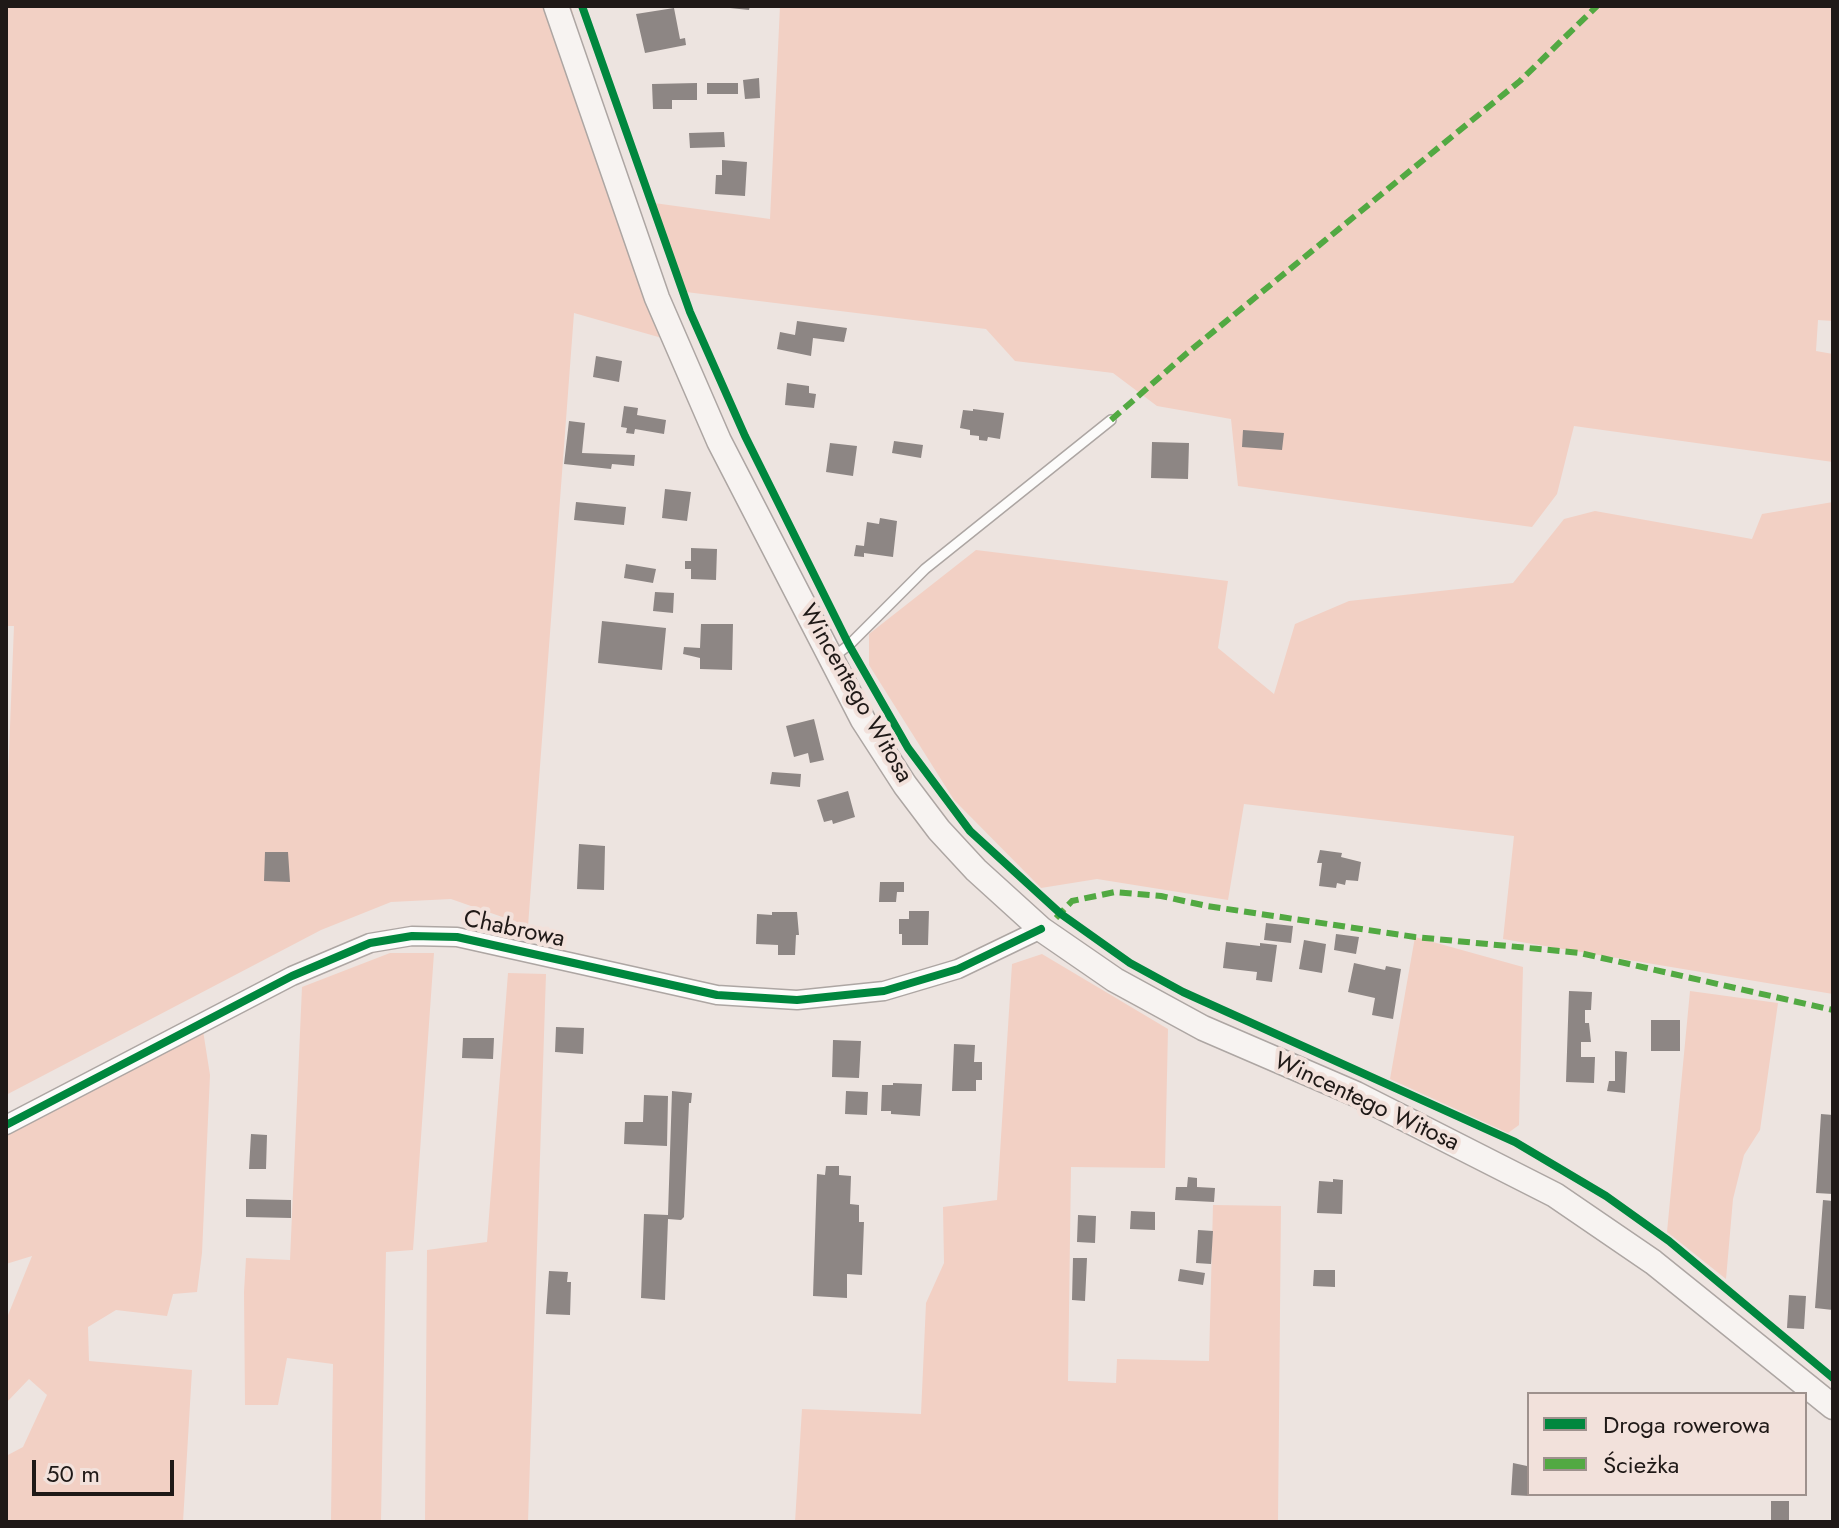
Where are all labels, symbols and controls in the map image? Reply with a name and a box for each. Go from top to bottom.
street label: Wincentego Witosa [792,600,918,788]
street label: Chabrowa [461,905,567,955]
street label: Wincentego Witosa [1269,1047,1463,1159]
legend [1527,1392,1807,1496]
text: Droga rowerowa [1603,1407,1770,1442]
scale bar [36,1444,178,1494]
text: Ścieżka [1603,1447,1679,1482]
text: 50 m [46,1456,100,1491]

